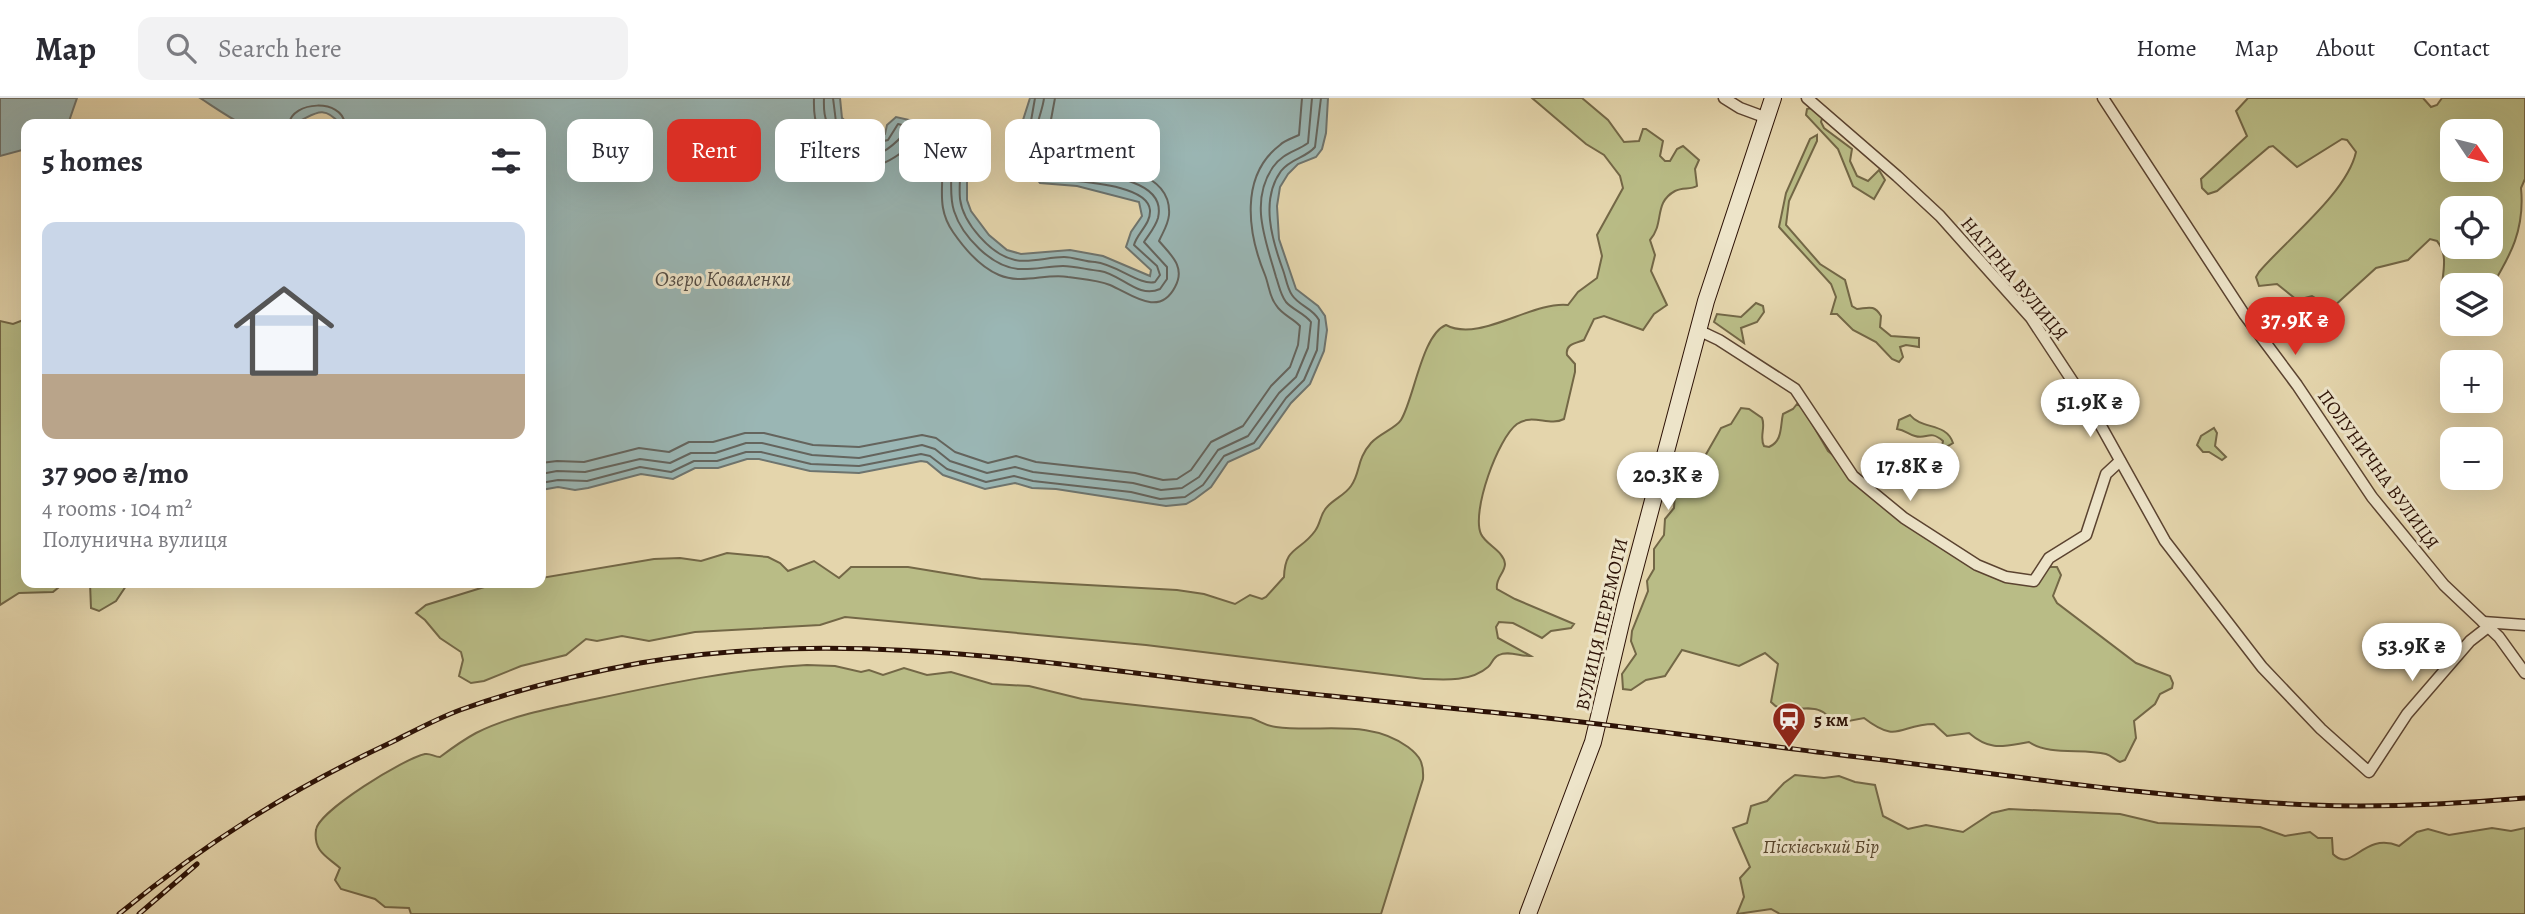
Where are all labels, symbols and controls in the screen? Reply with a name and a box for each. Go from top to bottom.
search box [138,17,628,80]
text: Map [35,26,96,71]
icon: search [162,29,200,67]
text: Search here [218,31,342,66]
text: Home [2136,32,2197,64]
text: Map [2235,32,2279,64]
text: About [2317,32,2375,64]
text: Contact [2413,32,2490,64]
chip: Buy [567,119,653,182]
chip: Rent [667,119,761,182]
chip: Filters [775,119,885,182]
chip: New [899,119,991,182]
chip: Apartment [1005,119,1160,182]
north arrow [2440,119,2502,182]
map controls [2440,119,2503,490]
text: 5 homes [42,141,143,181]
icon: filters [487,142,525,180]
button: locate [2440,196,2503,259]
street label: НАГІРНА ВУЛИЦЯ [1955,211,2074,346]
water label: Озеро Коваленки [655,265,791,293]
icon: home [221,268,347,394]
button: layers [2440,273,2503,336]
pin: 37.9K ₴ [2230,298,2360,357]
text: 37.9K ₴ [2261,304,2329,335]
button: + [2440,350,2503,413]
pin: 51.9K ₴ [2025,380,2155,439]
street label: ПОЛУНИЧНА ВУЛИЦЯ [2311,384,2445,555]
text: 51.9K ₴ [2057,386,2123,417]
button: − [2440,427,2503,490]
pin: 17.8K ₴ [1845,444,1975,503]
text: 17.8K ₴ [1877,450,1943,481]
pin: 20.3K ₴ [1603,452,1733,512]
text: 37 900 ₴/mo [42,453,189,493]
text: 20.3K ₴ [1633,459,1703,490]
text: 4 rooms · 104 m² [42,493,192,524]
text: Полунична вулиця [42,524,228,555]
street label: ВУЛИЦЯ ПЕРЕМОГИ [1569,535,1634,713]
pin: 53.9K ₴ [2347,624,2477,683]
text: 53.9K ₴ [2378,630,2446,661]
station icon: 5 км [1770,700,1808,749]
place label: 5 км [1814,707,1849,733]
park label: Пісківський Бір [1763,834,1879,860]

